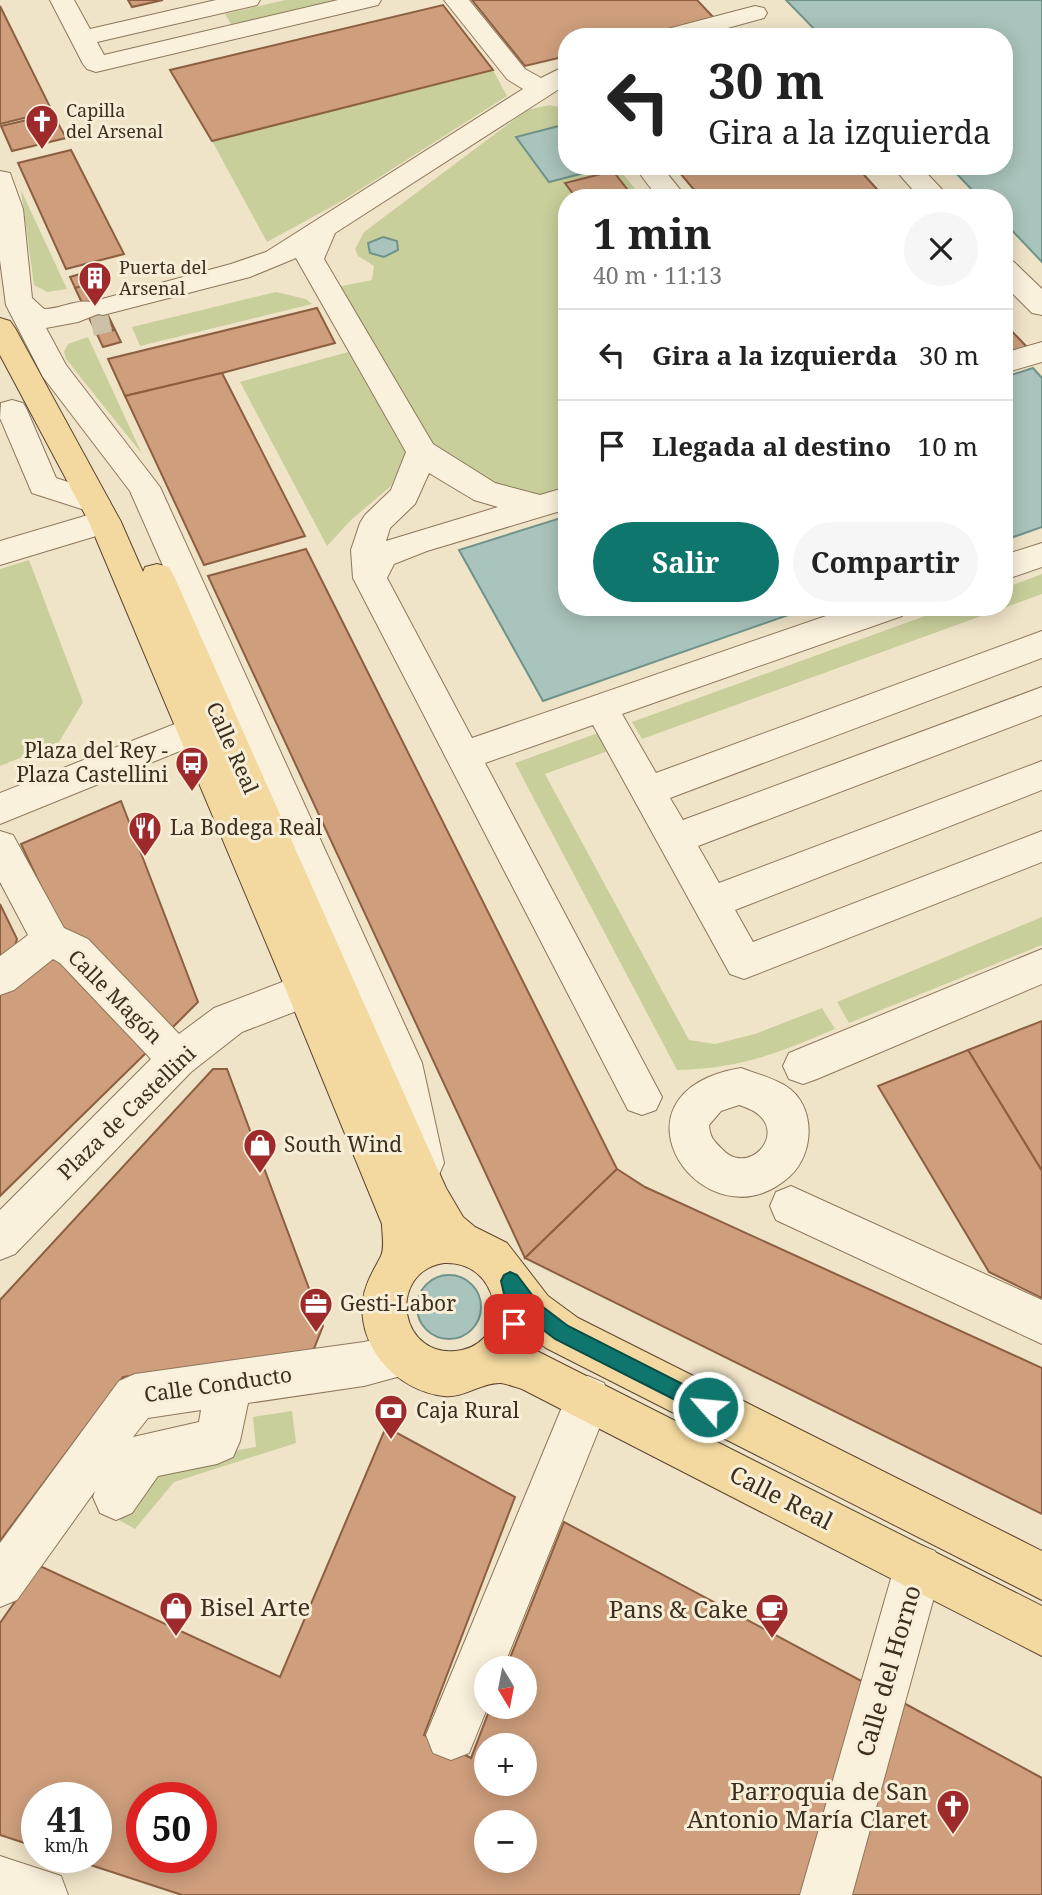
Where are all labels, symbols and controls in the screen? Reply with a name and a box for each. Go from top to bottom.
text: 30 m [708,47,824,113]
icon: left [593,56,684,147]
place label: Capilla del Arsenal [66,98,164,143]
church icon: Capilla del Arsenal [23,102,61,151]
text: Gira a la izquierda [708,110,991,153]
text: 1 min [593,204,712,261]
button: close [904,212,978,286]
place label: Puerta del Arsenal [119,255,207,300]
building icon: Puerta del Arsenal [76,259,114,308]
text: 40 m · 11:13 [593,259,722,291]
icon: left [593,336,631,374]
text: Gira a la izquierda [652,337,898,373]
text: 30 m [919,337,979,373]
icon: arrive [593,427,631,465]
text: Llegada al destino [652,428,891,464]
text: 10 m [918,428,978,464]
button: Salir [593,522,779,602]
button: Compartir [793,522,978,602]
street label: Calle Real [200,697,266,798]
place label: Plaza del Rey - Plaza Castellini [16,736,168,788]
bus stop icon: Plaza del Rey - Plaza Castellini [173,744,211,793]
restaurant icon: La Bodega Real [126,809,164,858]
place label: La Bodega Real [170,813,323,841]
street label: Calle Magón [62,943,169,1050]
street label: Plaza de Castellini [51,1039,201,1185]
shop icon: South Wind [241,1126,279,1175]
place label: South Wind [284,1130,402,1158]
office icon: Gesti-Labor [297,1285,335,1334]
place label: Gesti-Labor [340,1289,456,1317]
pin [484,1294,544,1354]
icon: arrive [495,1305,533,1343]
street label: Calle Conducto [142,1360,294,1408]
position arrow [671,1370,745,1444]
bank icon: Caja Rural [372,1392,410,1441]
place label: Caja Rural [416,1396,520,1424]
street label: Calle Real [724,1457,839,1537]
street label: Calle del Horno [847,1581,928,1760]
shop icon: Bisel Arte [157,1589,195,1638]
place label: Bisel Arte [200,1590,310,1623]
cafe icon: Pans & Cake [753,1591,791,1640]
place label: Pans & Cake [609,1592,748,1625]
north arrow [474,1656,537,1718]
map controls [474,1656,537,1873]
button: + [474,1733,537,1796]
place label: Parroquia de San Antonio María Claret [687,1774,928,1835]
speed limit sign: 50 [126,1782,217,1873]
church icon: Parroquia de San Antonio María Claret [934,1787,972,1836]
text: 41 [47,1795,86,1842]
button: − [474,1810,537,1873]
text: km/h [44,1833,89,1857]

